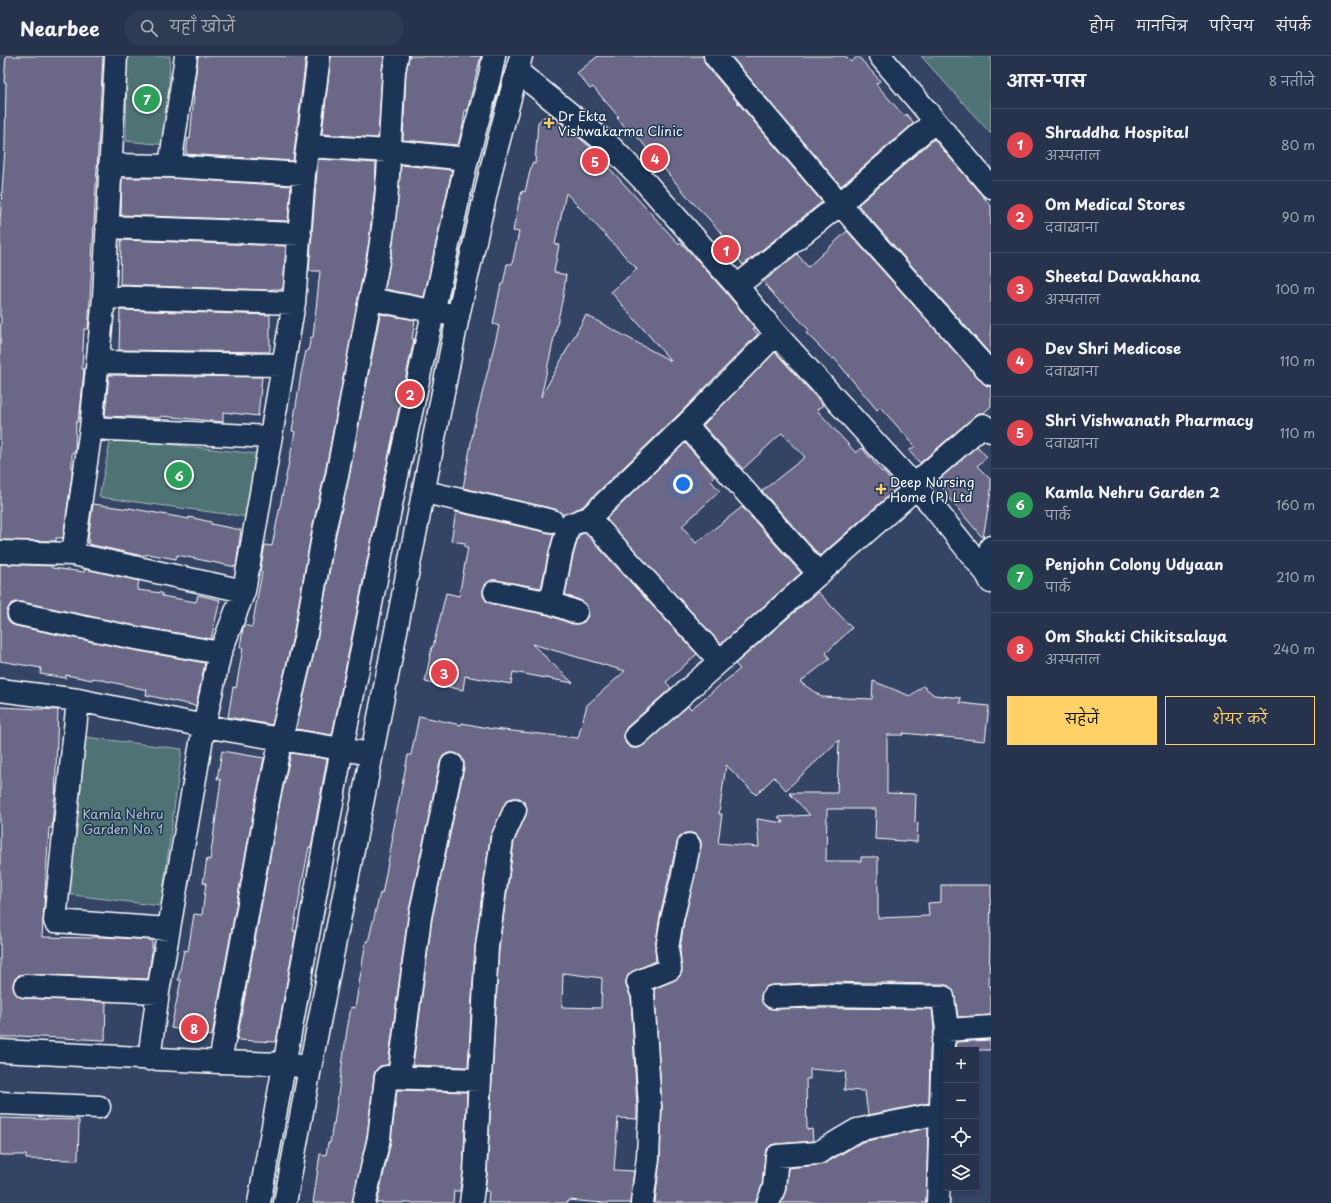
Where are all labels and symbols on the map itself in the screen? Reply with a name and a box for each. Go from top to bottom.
pin: 7 [134,84,160,114]
place label: Dr Ekta Vishwakarma Clinic [558,106,683,140]
marker: Dr Ekta Vishwakarma Clinic [543,117,555,129]
pin: 4 [642,143,668,173]
pin: 5 [582,146,608,176]
pin: 1 [713,235,739,265]
pin: 2 [397,379,423,409]
pin: 6 [166,460,192,490]
place label: Deep Nursing Home (P) Ltd [890,472,974,506]
your location [673,474,693,494]
marker: Deep Nursing Home (P) Ltd [875,483,887,495]
pin: 3 [431,658,457,688]
park label: Kamla Nehru Garden No. 1 [83,804,164,838]
pin: 8 [181,1013,207,1043]

